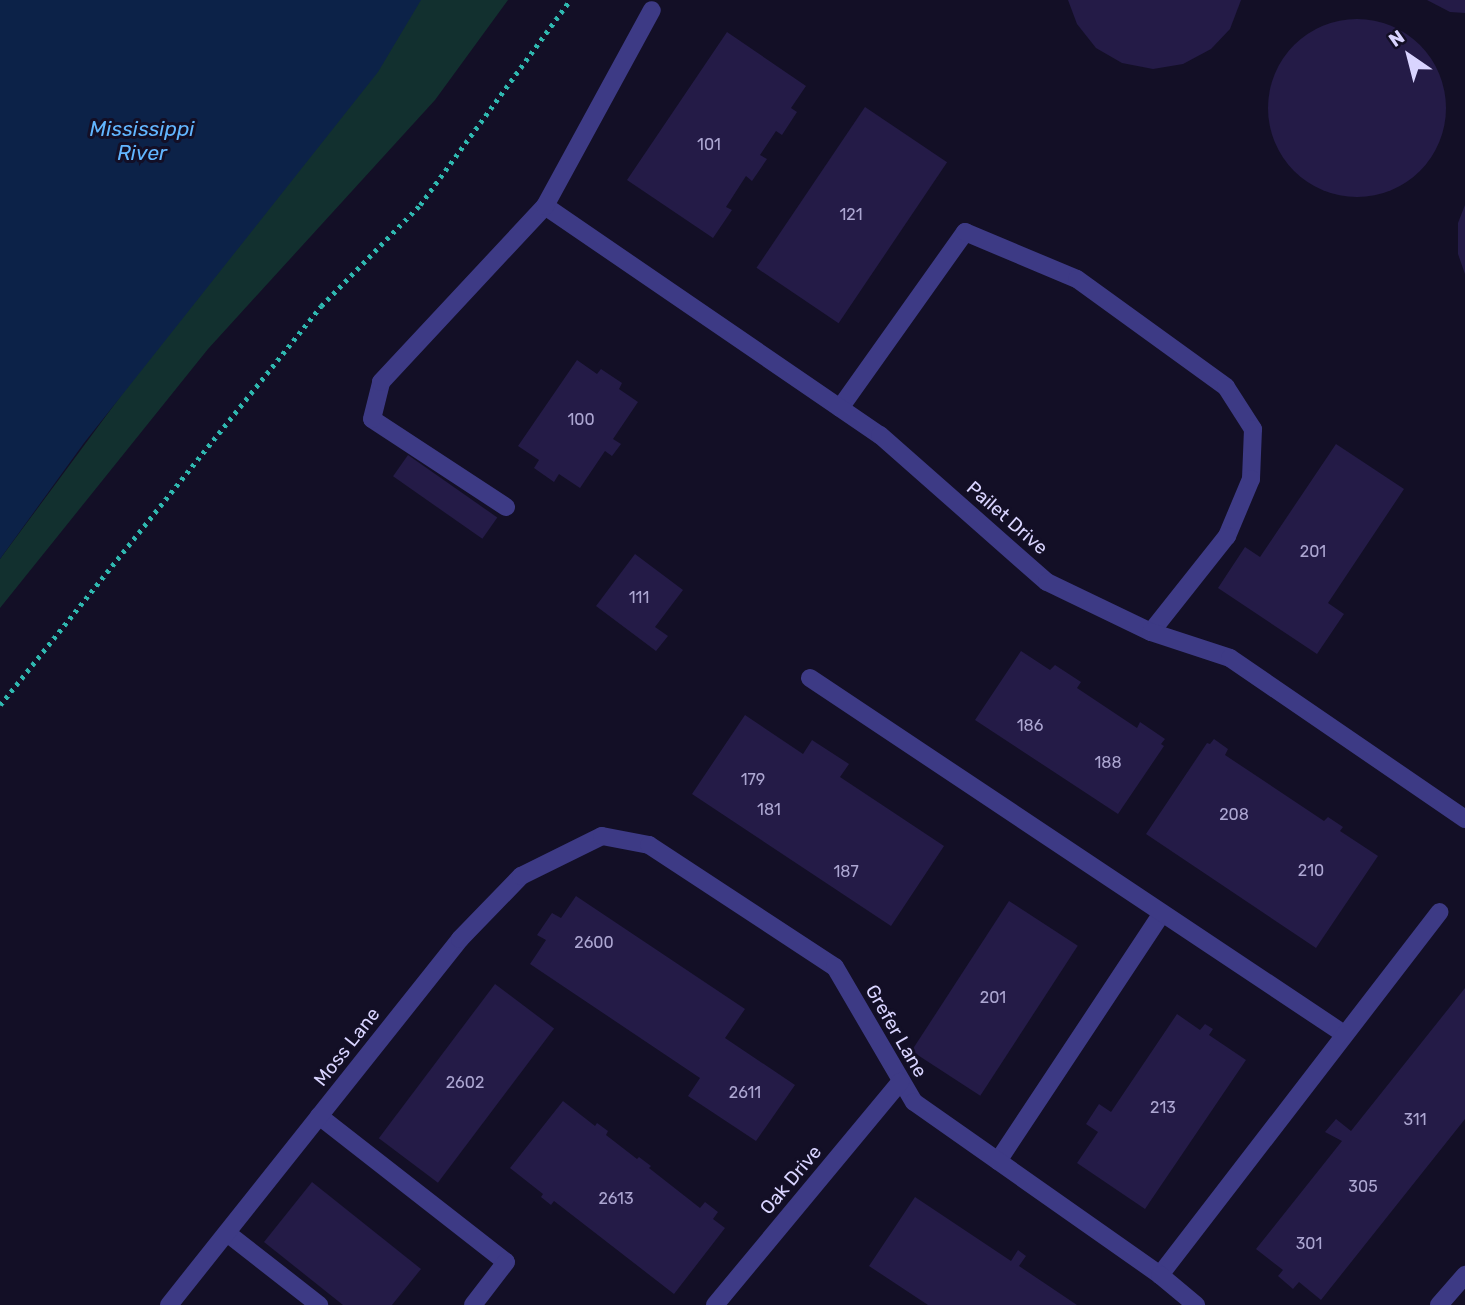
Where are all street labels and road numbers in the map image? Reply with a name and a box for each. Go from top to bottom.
street label: Pailet Drive [962,477,1052,559]
street label: Grefer Lane [860,980,932,1082]
street label: Moss Lane [309,1003,385,1091]
street label: Oak Drive [755,1141,827,1219]

